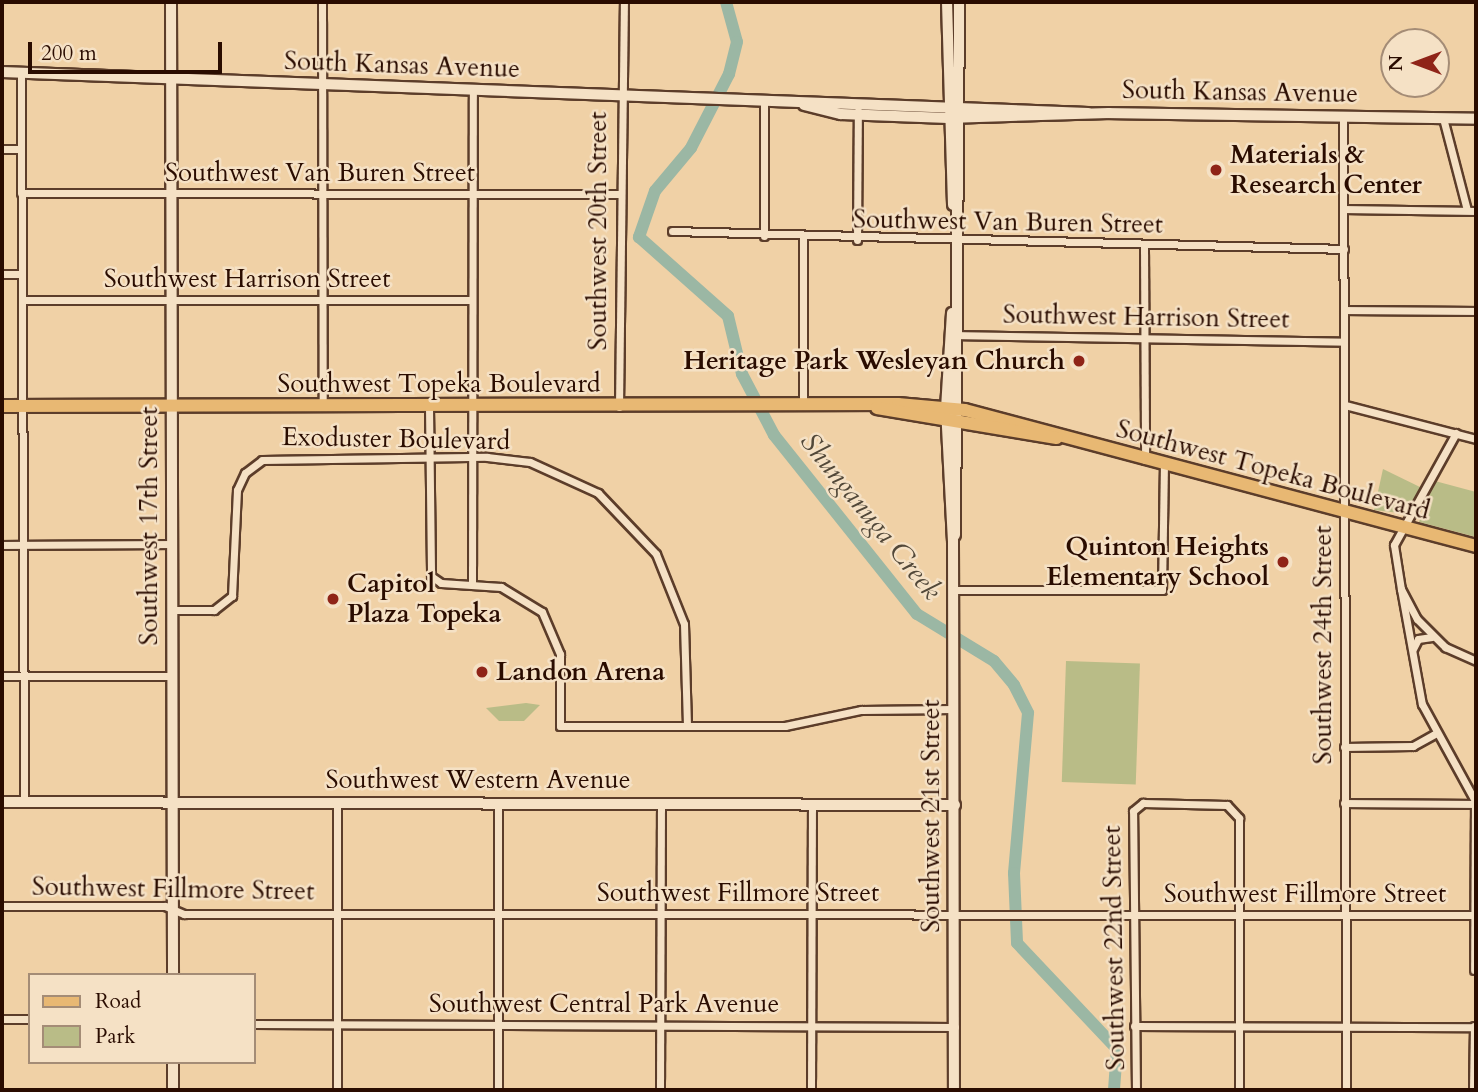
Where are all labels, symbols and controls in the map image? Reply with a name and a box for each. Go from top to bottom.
scale bar [32,28,226,72]
north arrow [1380,28,1450,98]
text: 200 m [41,39,97,68]
street label: South Kansas Avenue [283,45,521,85]
text: N [1383,55,1409,71]
street label: South Kansas Avenue [1122,74,1358,110]
street label: Southwest 20th Street [582,111,614,351]
place label: Materials & Research Center [1230,139,1422,200]
street label: Southwest Van Buren Street [165,157,475,189]
marker: Materials & Research Center [1208,162,1224,178]
street label: Southwest Van Buren Street [853,204,1163,240]
street label: Southwest Harrison Street [104,263,390,295]
street label: Southwest Harrison Street [1002,299,1290,335]
place label: Heritage Park Wesleyan Church [683,345,1065,377]
marker: Heritage Park Wesleyan Church [1071,353,1087,369]
street label: Southwest Topeka Boulevard [277,368,601,400]
street label: Southwest 17th Street [133,406,165,646]
street label: Southwest Topeka Boulevard [1113,413,1433,527]
street label: Exoduster Boulevard [282,421,510,457]
water label: Shunganuga Creek [793,426,949,606]
street label: Southwest 24th Street [1307,525,1339,765]
place label: Quinton Heights Elementary School [1046,531,1269,592]
marker: Quinton Heights Elementary School [1275,554,1291,570]
place label: Capitol Plaza Topeka [347,568,501,630]
marker: Capitol Plaza Topeka [325,591,341,607]
place label: Landon Arena [496,656,665,688]
marker: Landon Arena [474,664,490,680]
street label: Southwest 21st Street [915,699,947,933]
street label: Southwest Western Avenue [325,764,631,796]
street label: Southwest 22nd Street [1096,825,1132,1071]
street label: Southwest Fillmore Street [31,871,315,907]
street label: Southwest Fillmore Street [597,877,879,909]
street label: Southwest Fillmore Street [1164,878,1446,910]
legend [28,973,256,1064]
text: Road [95,987,141,1016]
street label: Southwest Central Park Avenue [429,988,779,1020]
text: Park [95,1022,135,1051]

